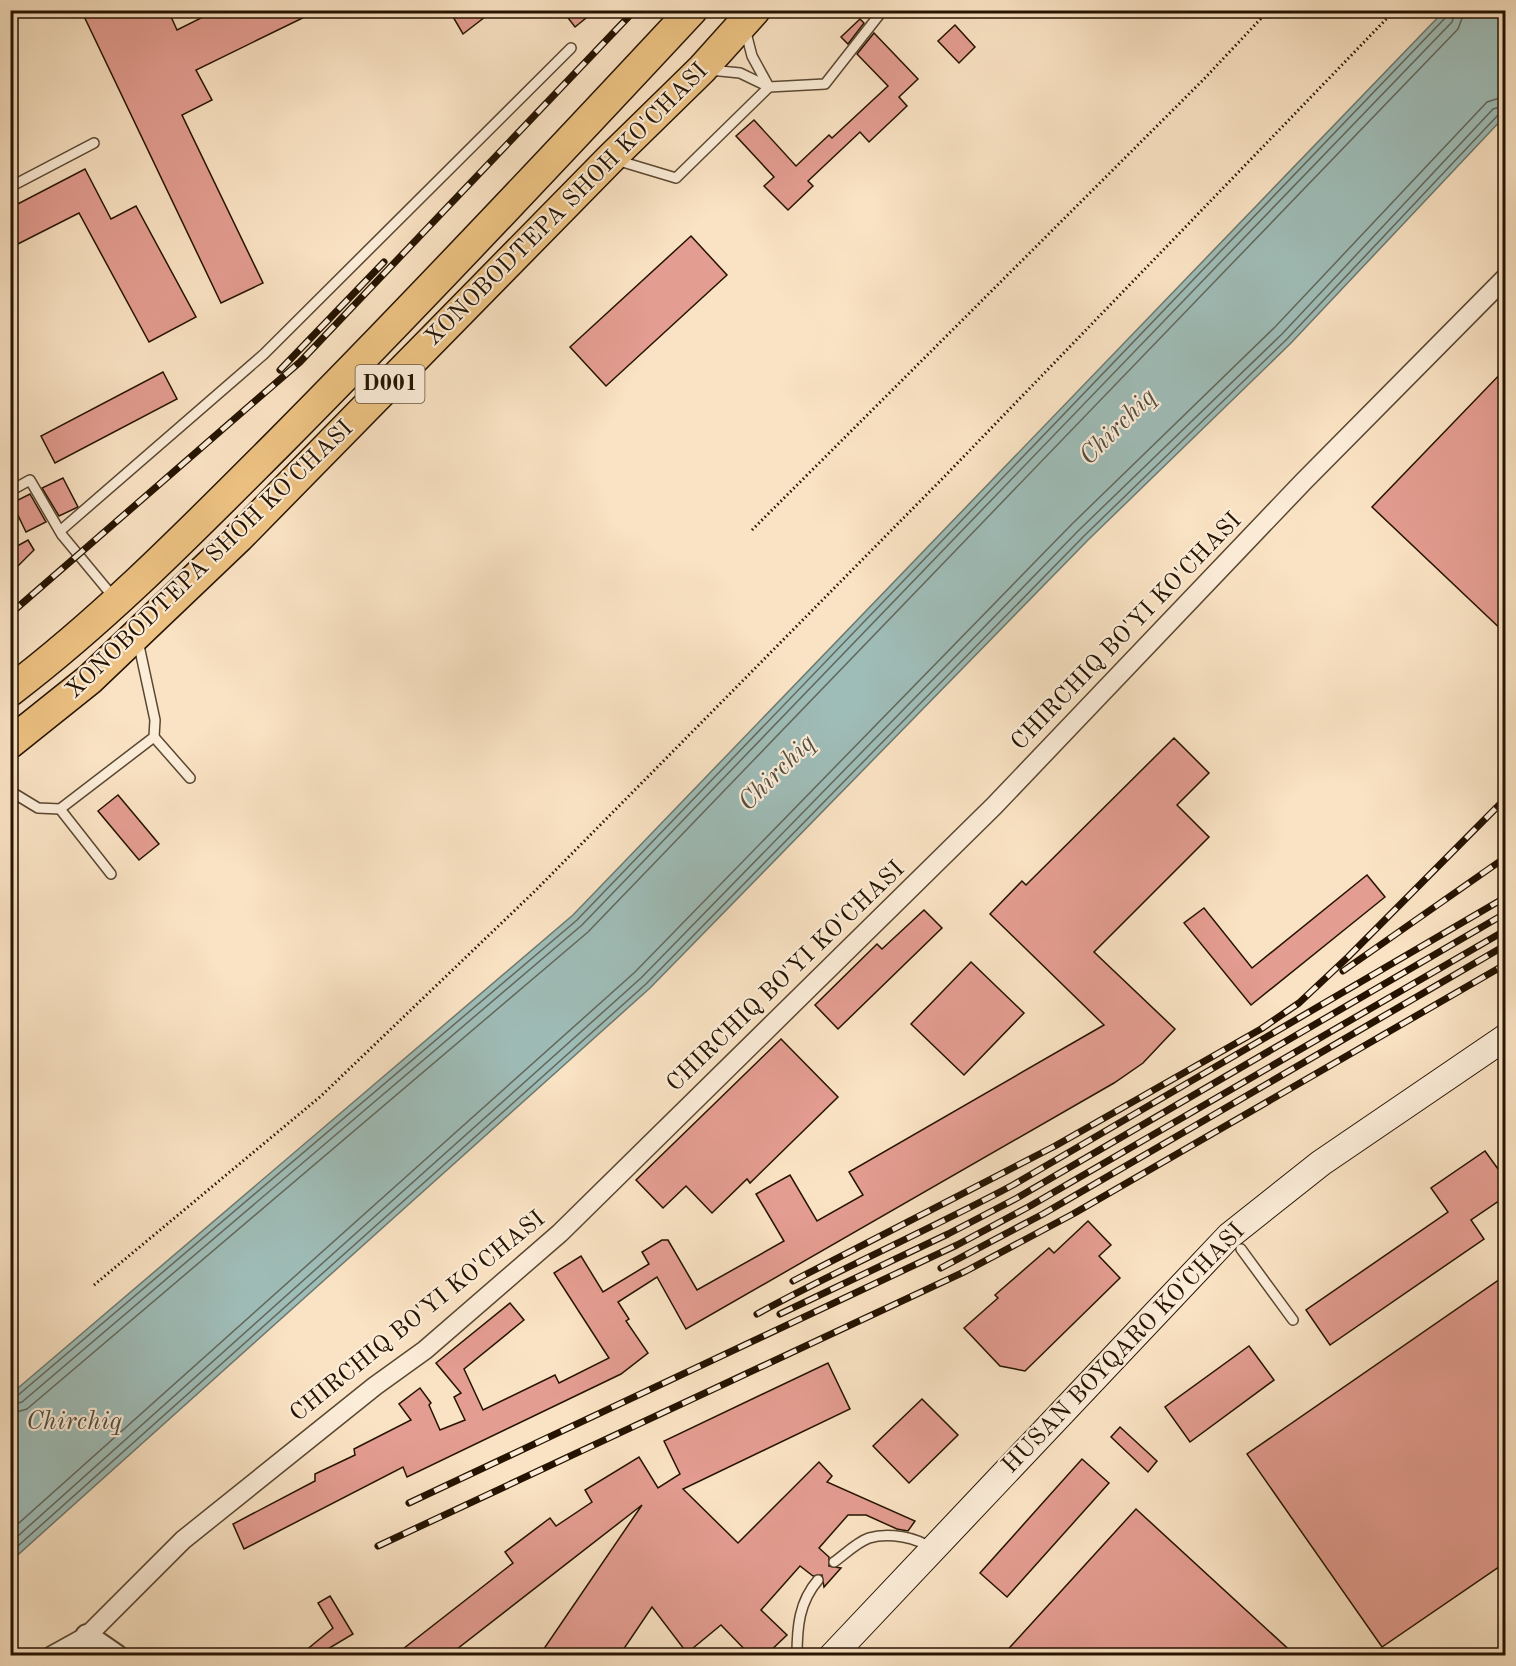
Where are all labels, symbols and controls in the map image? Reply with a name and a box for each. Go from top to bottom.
street label: XONOBODTEPA SHOH KO'CHASI [421,59,713,351]
road number: D001 [356,365,424,403]
water label: Chirchiq [1075,383,1162,470]
street label: XONOBODTEPA SHOH KO'CHASI [62,416,358,704]
street label: CHIRCHIQ BO'YI KO'CHASI [1007,509,1247,755]
water label: Chirchiq [734,729,821,816]
street label: CHIRCHIQ BO'YI KO'CHASI [663,857,909,1097]
street label: CHIRCHIQ BO'YI KO'CHASI [286,1207,550,1427]
street label: HUSAN BOYQARO KO'CHASI [998,1220,1250,1478]
water label: Chirchiq [26,1409,123,1435]

